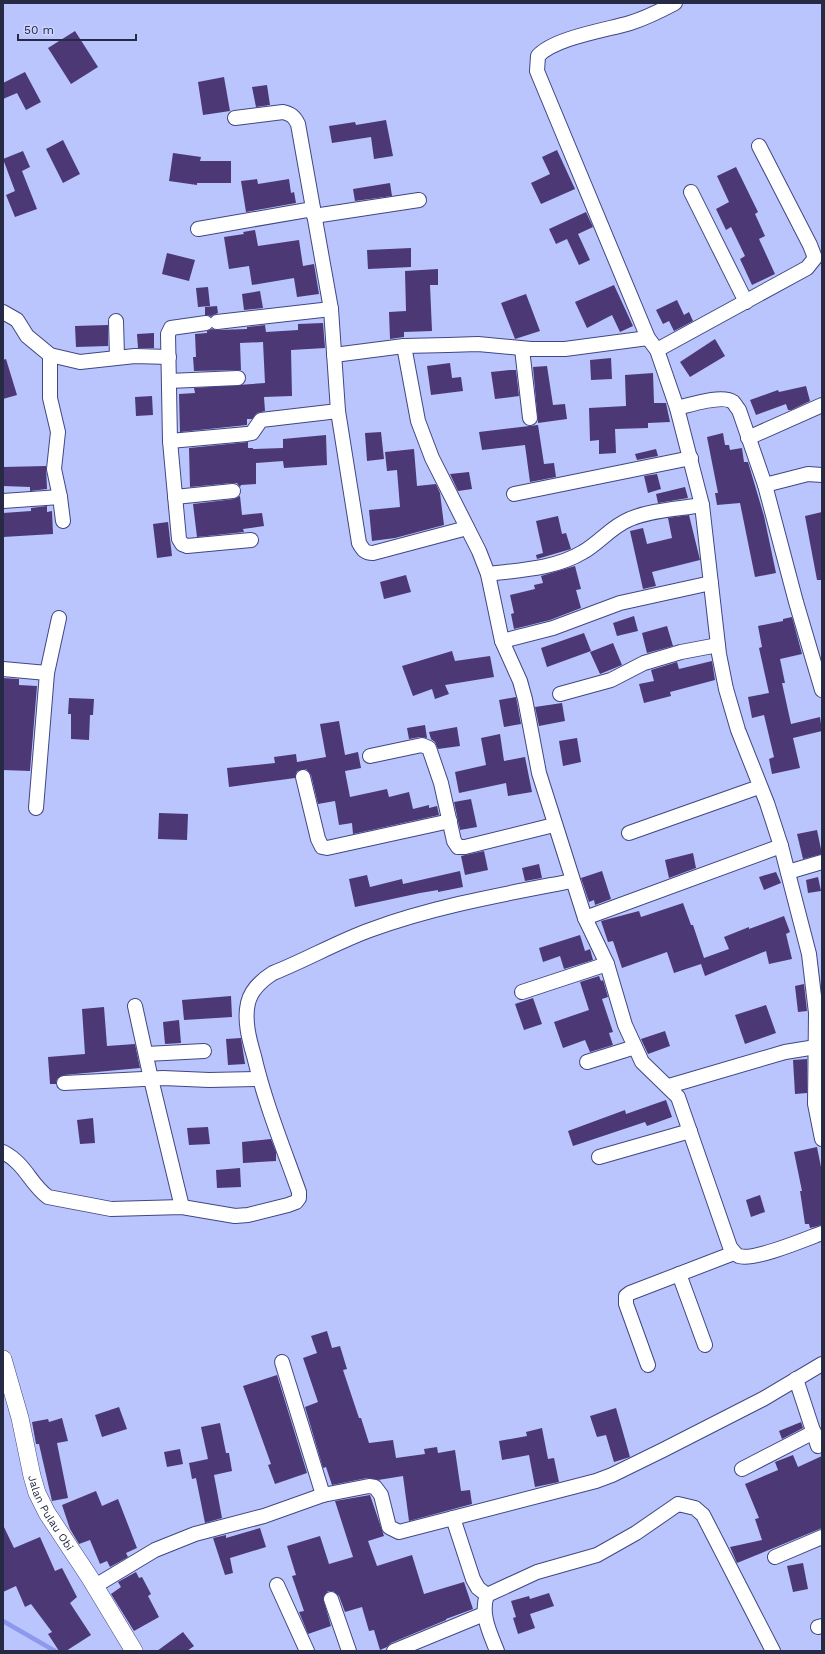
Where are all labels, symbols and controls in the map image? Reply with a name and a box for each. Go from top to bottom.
scale bar [18,16,136,42]
text: 50 m [24,23,54,37]
street label: Jalan Pulau Obi [25,1474,76,1553]

